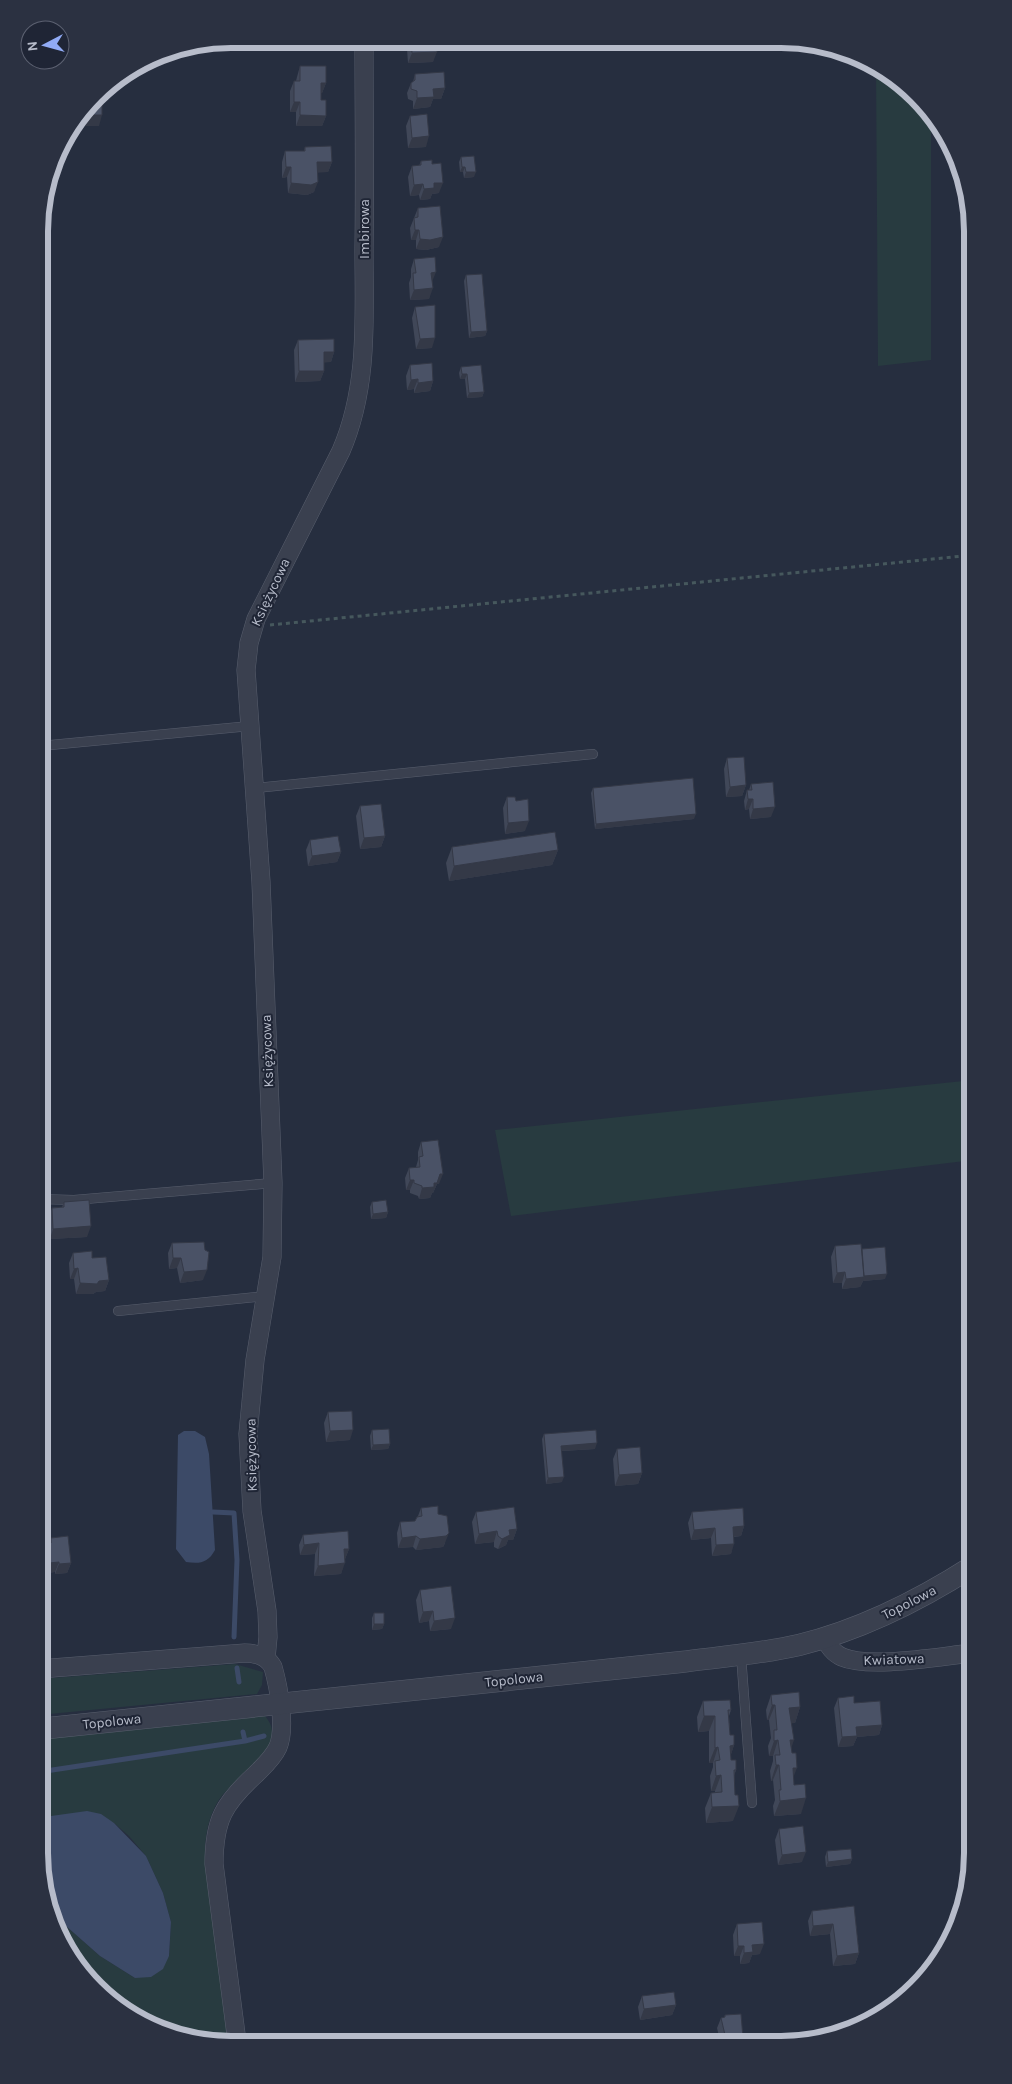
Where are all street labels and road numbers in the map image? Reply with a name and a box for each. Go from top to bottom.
street label: Imbirowa [356,199,373,259]
street label: Księżycowa [247,555,294,629]
street label: Księżycowa [258,1014,277,1088]
street label: Księżycowa [242,1418,261,1492]
street label: Topolowa [879,1582,939,1623]
street label: Kwiatowa [863,1650,925,1669]
street label: Topolowa [484,1668,544,1691]
street label: Topolowa [82,1710,142,1733]

